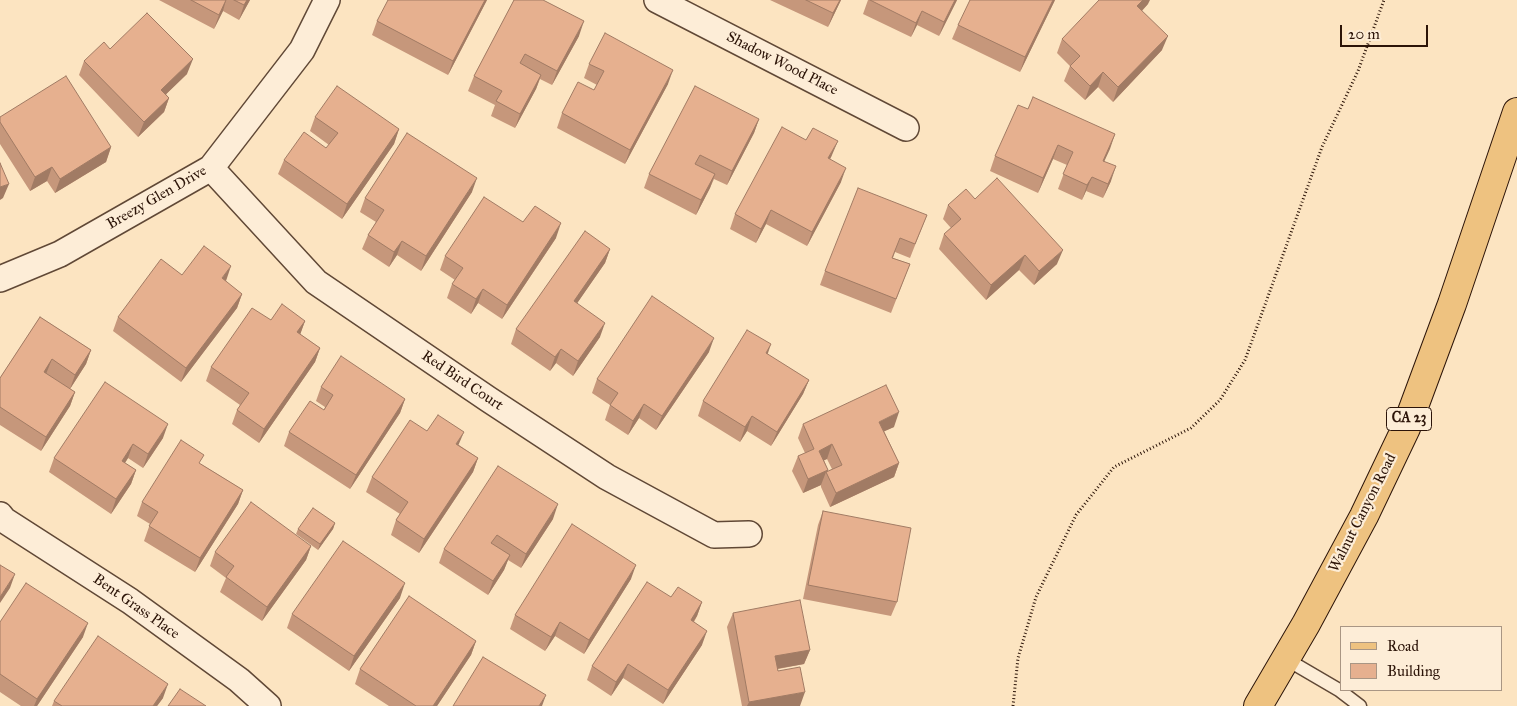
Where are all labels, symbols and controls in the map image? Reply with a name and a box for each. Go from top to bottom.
scale bar [1342,15,1430,47]
text: 20 m [1348,25,1380,43]
street label: Shadow Wood Place [723,28,841,100]
street label: Breezy Glen Drive [104,162,210,234]
street label: Red Bird Court [418,347,506,415]
road number: CA 23 [1386,408,1432,430]
street label: Walnut Canyon Road [1325,451,1401,575]
street label: Bent Grass Place [89,571,183,643]
legend [1340,626,1502,691]
text: Road [1387,637,1419,655]
text: Building [1387,662,1440,680]

